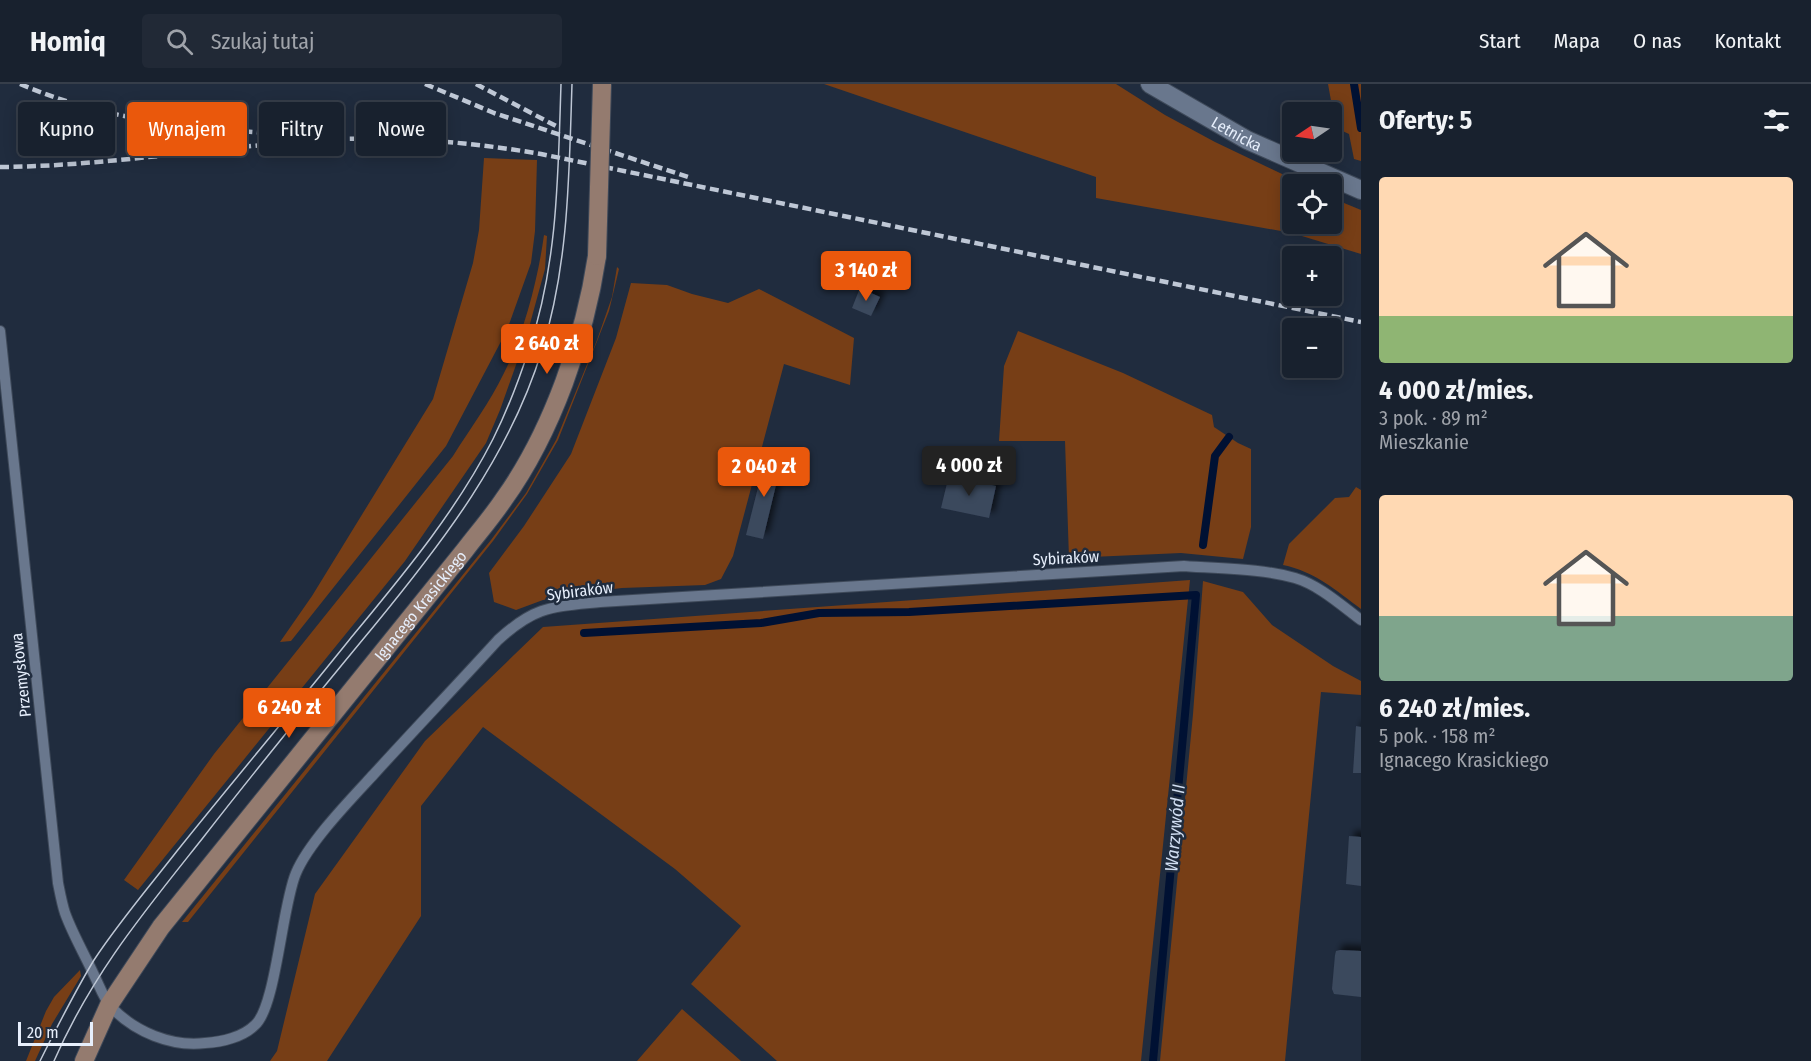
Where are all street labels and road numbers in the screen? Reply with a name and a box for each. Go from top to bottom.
street label: Letnicka [1208,112,1265,155]
street label: Ignacego Krasickiego [370,547,470,664]
street label: Sybiraków [1032,547,1100,569]
street label: Sybiraków [546,577,615,604]
street label: Przemysłowa [7,632,35,718]

